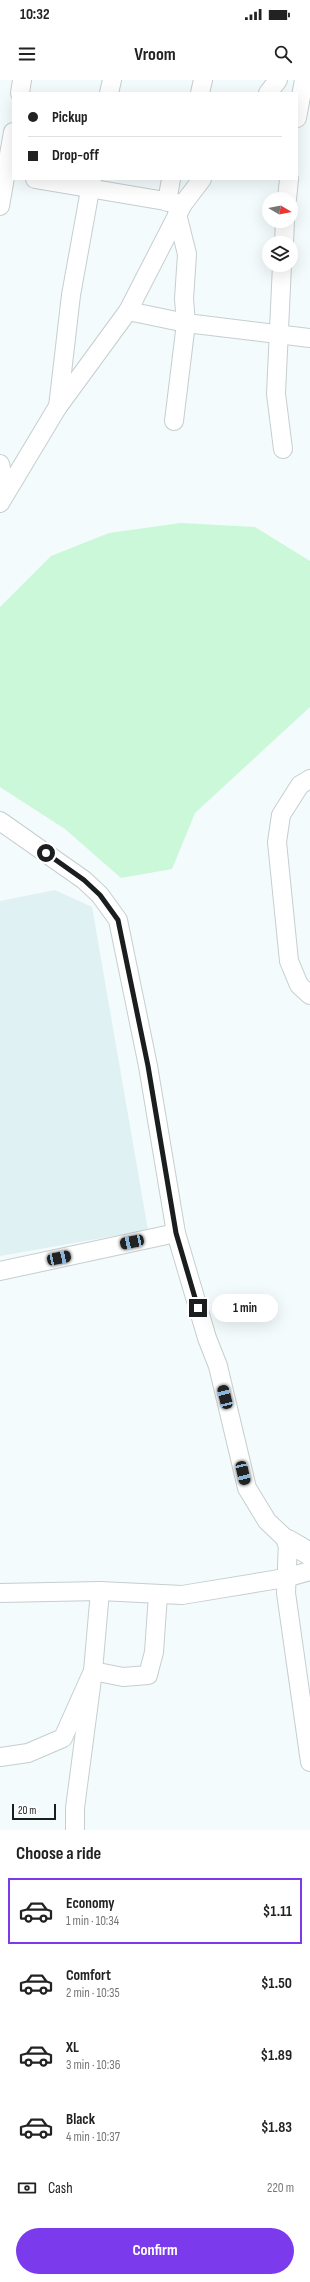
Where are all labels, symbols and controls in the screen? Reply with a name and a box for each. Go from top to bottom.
text: 10:32 [20,5,49,24]
icon: menu [16,43,38,65]
icon: search [272,43,294,65]
text: Vroom [134,44,176,65]
text: Pickup [52,108,88,127]
text: Drop-off [52,146,99,165]
north arrow [262,192,298,228]
map controls [262,192,298,272]
button: layers [262,236,298,272]
route start [37,844,55,862]
car [119,1234,145,1250]
car [46,1250,72,1266]
callout: 1 min [212,1294,278,1322]
route end [189,1299,207,1317]
text: 1 min [233,1300,257,1316]
car [216,1384,234,1410]
car [234,1460,252,1486]
scale bar [12,1802,56,1821]
text: 20 m [18,1804,36,1817]
text: Choose a ride [16,1843,101,1864]
icon: car [18,1893,54,1929]
text: Economy [66,1894,115,1913]
text: $1.11 [263,1902,292,1921]
text: 1 min · 10:34 [66,1913,119,1929]
icon: car [18,1965,54,2001]
text: Comfort [66,1966,111,1985]
text: $1.50 [261,1974,292,1993]
text: 2 min · 10:35 [66,1985,120,2001]
icon: car [18,2037,54,2073]
text: XL [66,2038,79,2057]
text: $1.89 [261,2046,292,2065]
text: 3 min · 10:36 [66,2057,120,2073]
icon: car [18,2109,54,2145]
text: Black [66,2110,95,2129]
text: $1.83 [261,2118,292,2137]
text: 4 min · 10:37 [66,2129,120,2145]
icon: cash [16,2177,38,2199]
text: Cash [48,2179,73,2198]
text: 220 m [267,2180,294,2196]
button: Confirm [16,2228,294,2274]

